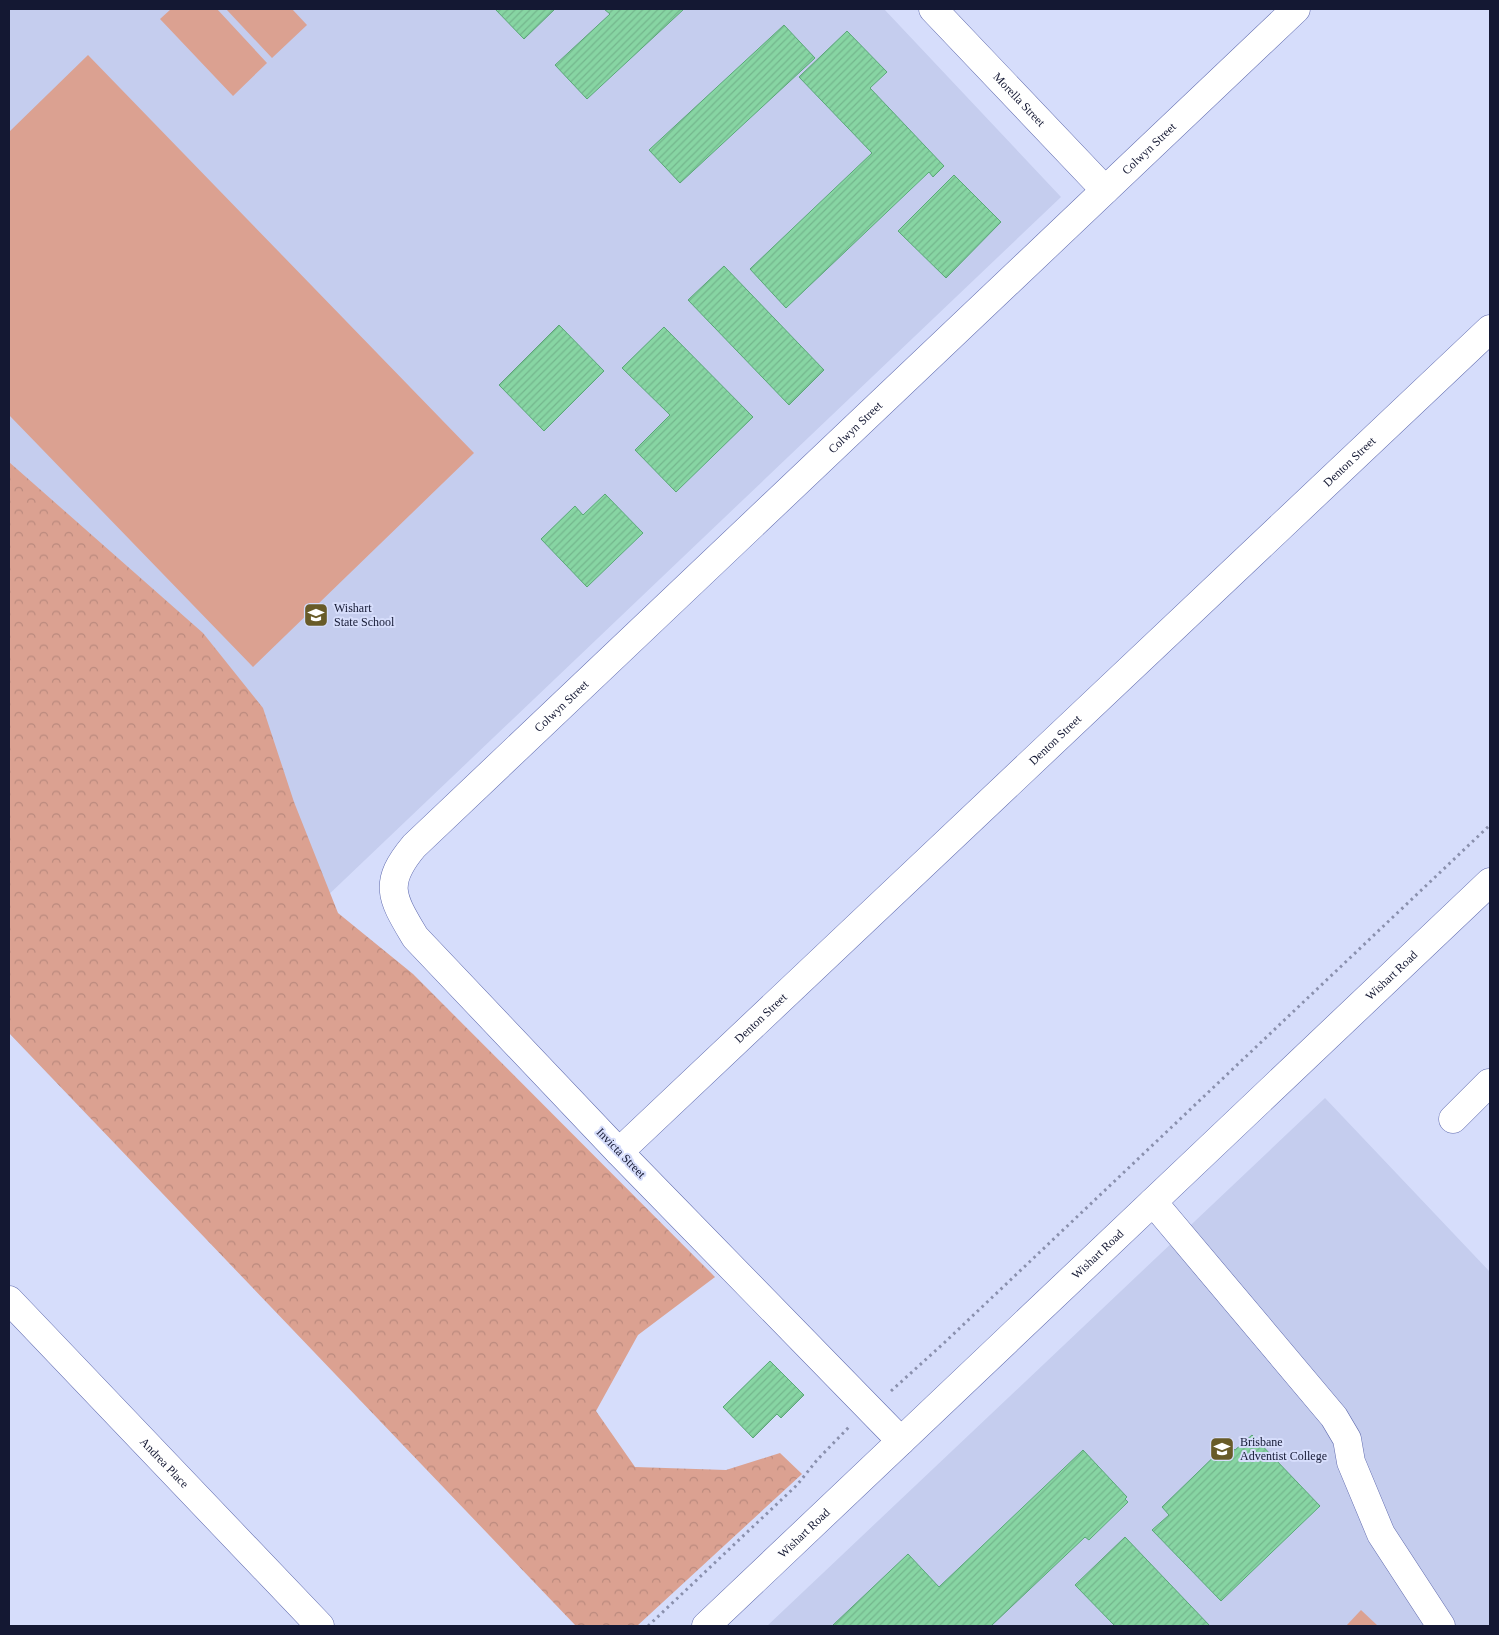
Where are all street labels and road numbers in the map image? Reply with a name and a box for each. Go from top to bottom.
street label: Morella Street [990,70,1048,130]
street label: Colwyn Street [1119,119,1179,177]
street label: Colwyn Street [825,398,886,456]
street label: Denton Street [1321,433,1379,490]
street label: Colwyn Street [532,677,592,735]
street label: Denton Street [1026,712,1085,768]
street label: Wishart Road [1363,948,1420,1003]
street label: Denton Street [732,990,790,1046]
street label: Invicta Street [594,1125,649,1181]
street label: Wishart Road [1069,1227,1126,1282]
street label: Andrea Place [137,1435,192,1491]
street label: Wishart Road [775,1505,833,1561]

